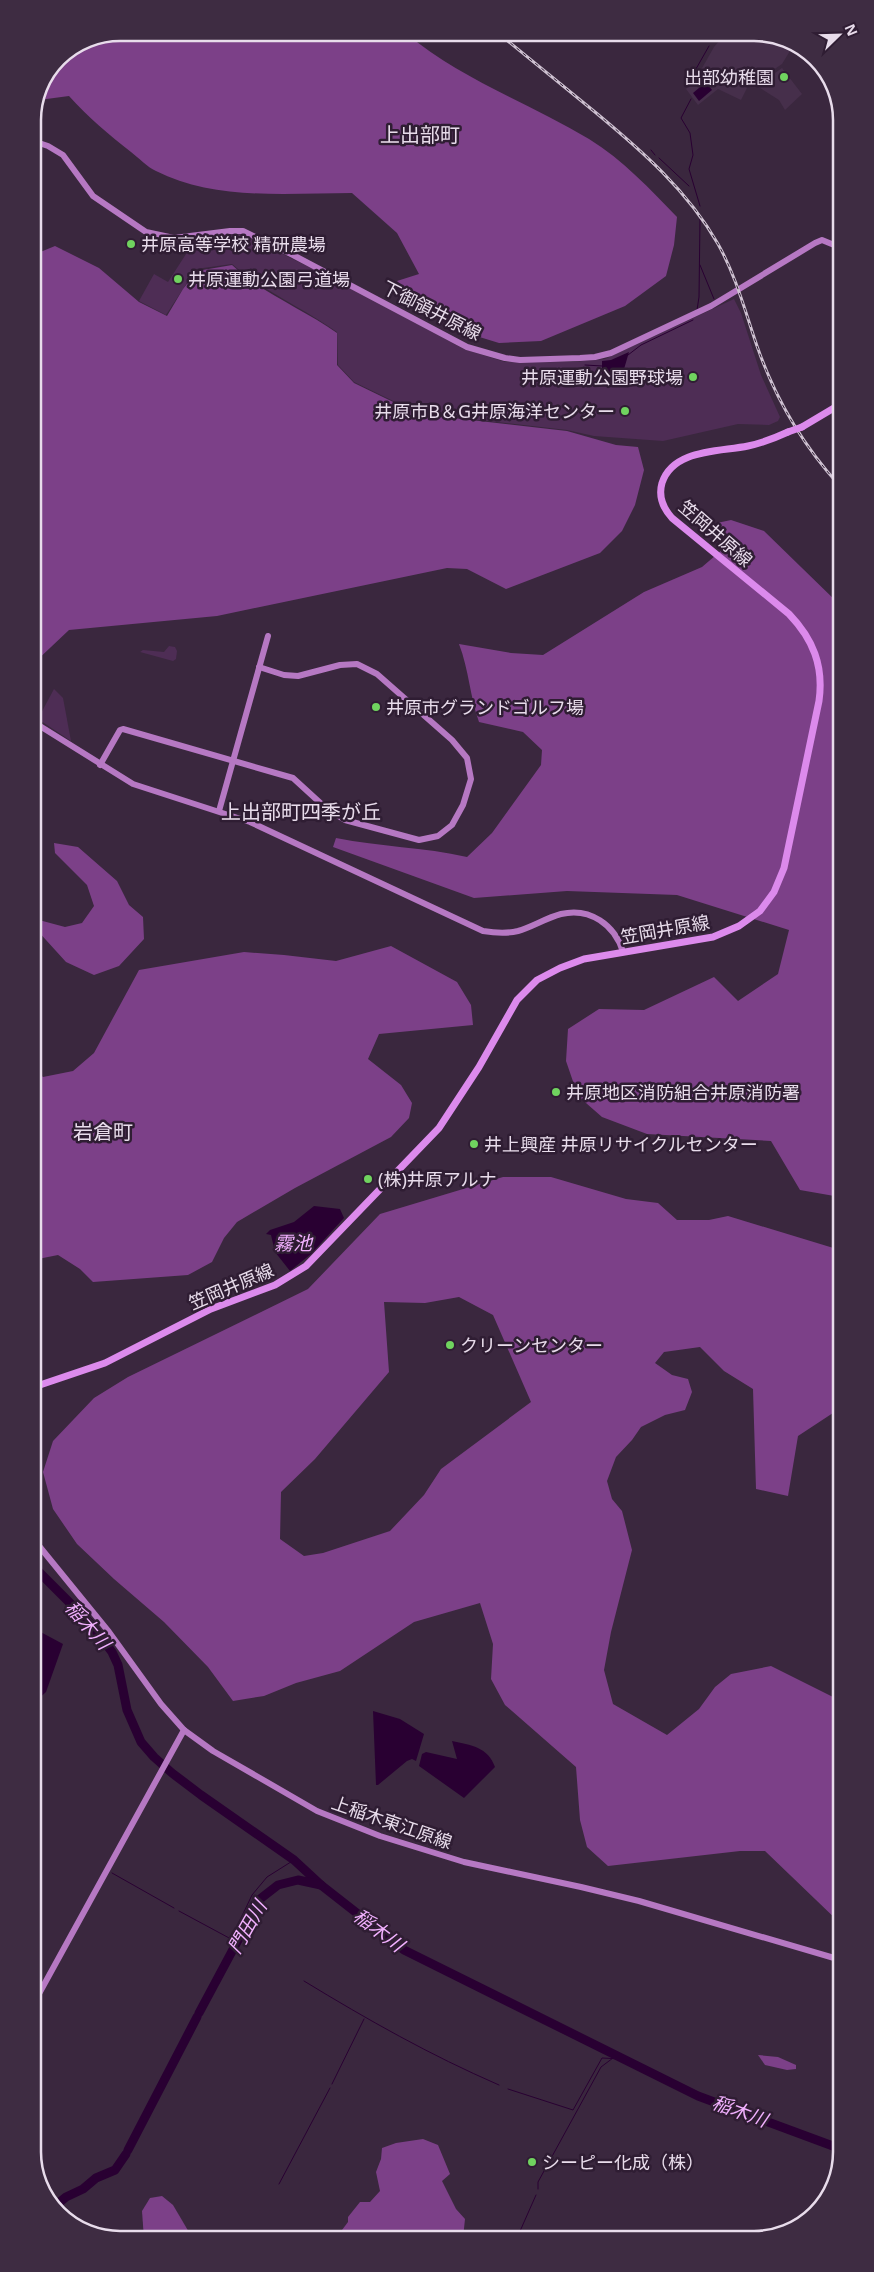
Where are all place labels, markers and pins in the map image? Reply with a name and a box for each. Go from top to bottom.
place label: 出部幼稚園 [684,65,774,89]
marker: 出部幼稚園 [778,71,790,83]
place label: 井原高等学校 精研農場 [141,232,326,256]
marker: 井原高等学校 精研農場 [125,238,137,250]
place label: 井原運動公園弓道場 [188,267,350,291]
marker: 井原運動公園弓道場 [172,273,184,285]
place label: 井原運動公園野球場 [521,365,683,389]
marker: 井原運動公園野球場 [687,371,699,383]
place label: 井原市B＆G井原海洋センター [374,399,615,423]
marker: 井原市B＆G井原海洋センター [619,405,631,417]
place label: 井原市グランドゴルフ場 [386,695,584,719]
marker: 井原市グランドゴルフ場 [370,701,382,713]
place label: 井原地区消防組合井原消防署 [566,1080,800,1104]
marker: 井原地区消防組合井原消防署 [550,1086,562,1098]
place label: 井上興産 井原リサイクルセンター [484,1132,758,1156]
marker: 井上興産 井原リサイクルセンター [468,1138,480,1150]
place label: (株)井原アルナ [378,1167,497,1191]
marker: (株)井原アルナ [362,1173,374,1185]
place label: クリーンセンター [460,1333,603,1357]
marker: クリーンセンター [444,1339,456,1351]
place label: シーピー化成（株） [542,2150,704,2174]
marker: シーピー化成（株） [526,2156,538,2168]

